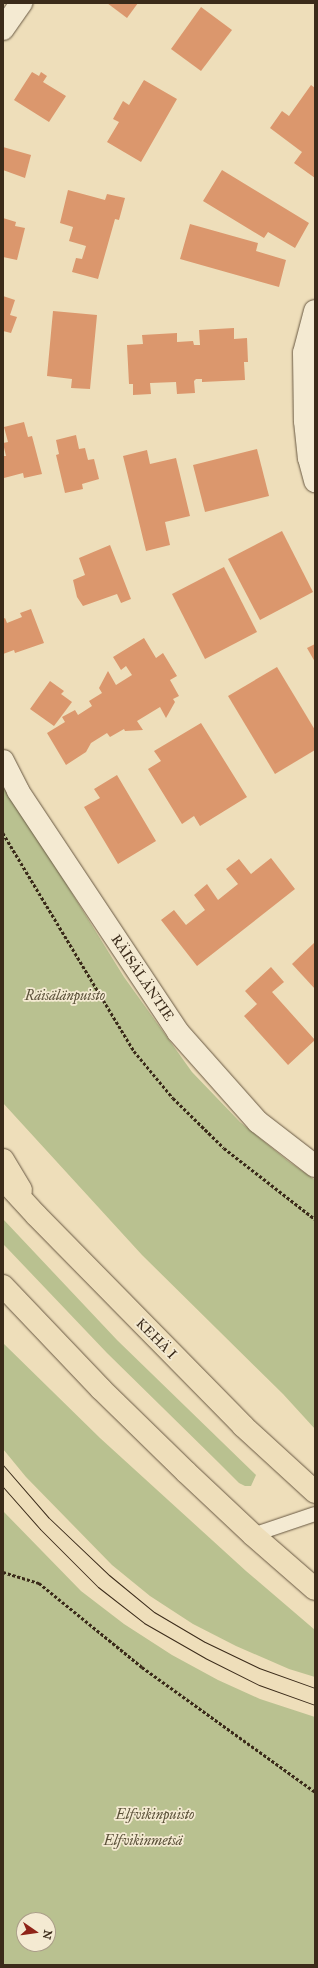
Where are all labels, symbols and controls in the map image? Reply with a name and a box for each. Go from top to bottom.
street label: RÄISÄLÄNTIE [107,932,177,1024]
park label: Räisälänpuisto [25,988,105,1004]
street label: KEHÄ I [132,1315,180,1363]
park label: Elfvikinpuisto [116,1807,194,1823]
park label: Elfvikinmetsä [104,1833,182,1849]
north arrow [16,1912,56,1952]
text: N [40,1929,55,1941]

